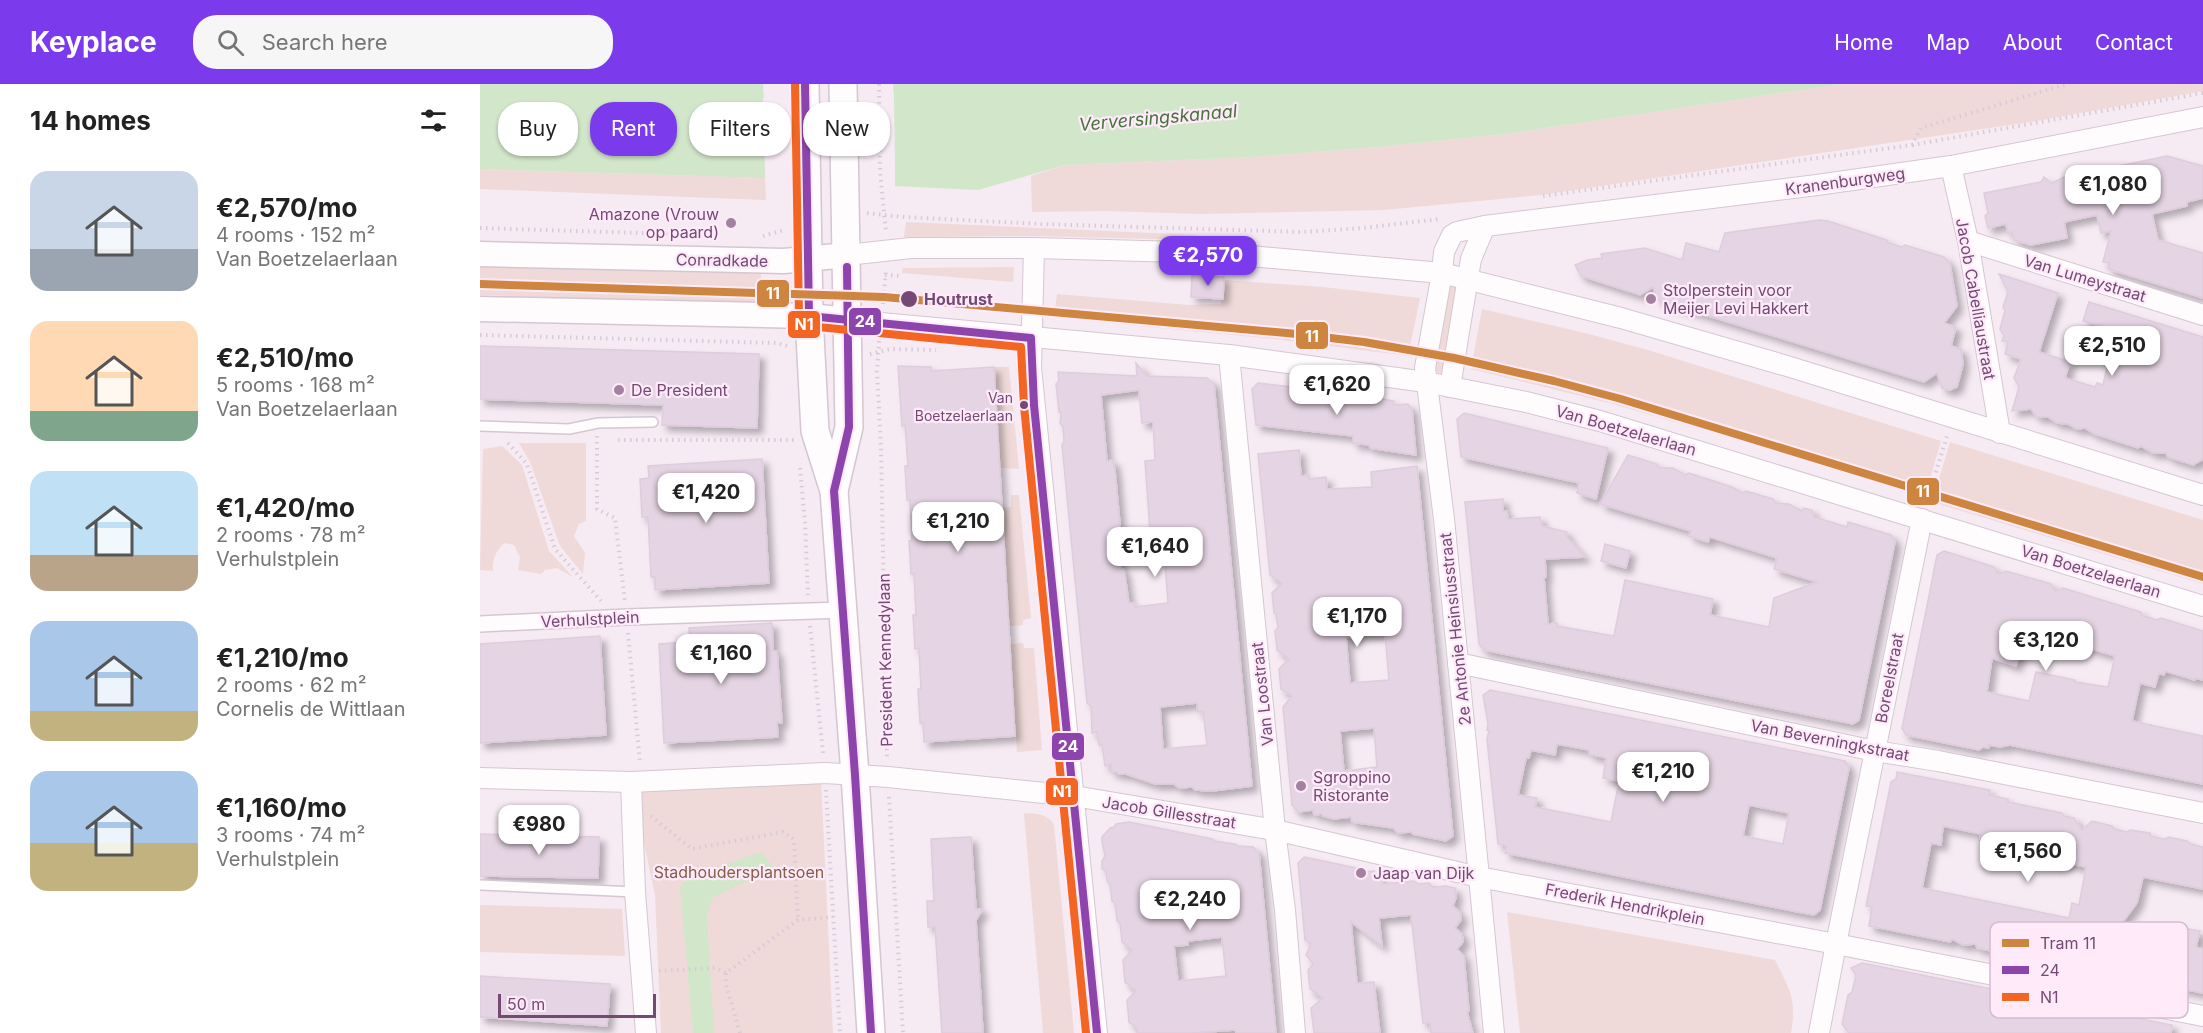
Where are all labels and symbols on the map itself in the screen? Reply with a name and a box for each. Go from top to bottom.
water label: Verversingskanaal [1078,100,1238,135]
street label: Kranenburgweg [1784,163,1906,199]
pin: €1,080 [2064,165,2162,216]
place label: Amazone (Vrouw op paard) [589,204,719,242]
marker: Amazone (Vrouw op paard) [724,216,738,230]
street label: Jacob Cabelliaustraat [1952,217,2000,381]
pin: €2,570 [1159,236,1257,287]
street label: Conradkade [676,249,768,271]
street label: Van Lumeystraat [2022,250,2148,306]
line badge: 11 [756,279,790,308]
place label: Stolperstein voor Meijer Levi Hakkert [1663,280,1809,318]
text: 11 [766,283,780,303]
marker: Houtrust [899,289,919,309]
place label: Houtrust [924,289,993,309]
marker: Stolperstein voor Meijer Levi Hakkert [1644,292,1658,306]
line badge: 24 [848,307,882,336]
line badge: N1 [787,310,821,339]
text: 24 [855,311,876,331]
text: N1 [794,314,814,334]
line badge: 11 [1295,321,1329,350]
text: 11 [1305,326,1319,346]
pin: €2,510 [2063,326,2161,377]
pin: €1,620 [1288,365,1386,416]
place label: De President [631,380,728,400]
marker: De President [612,383,626,397]
place label: Van Boetzelaerlaan [915,389,1013,424]
marker: Van Boetzelaerlaan [1018,399,1030,411]
street label: Van Boetzelaerlaan [1553,400,1699,460]
pin: €1,420 [657,473,755,524]
line badge: 11 [1906,477,1940,506]
text: 11 [1916,481,1930,501]
pin: €1,210 [909,502,1007,553]
pin: €1,640 [1106,527,1204,578]
street label: 2e Antonie Heinsiusstraat [1435,532,1475,726]
street label: Van Boetzelaerlaan [2019,540,2163,602]
street label: President Kennedylaan [873,573,897,747]
pin: €1,170 [1308,597,1406,648]
street label: Verhulstplein [540,606,640,632]
pin: €3,120 [1997,621,2095,672]
street label: Boreelstraat [1870,631,1908,725]
pin: €1,160 [672,634,770,685]
street label: Van Loostraat [1247,641,1277,747]
street label: Van Beverningkstraat [1749,715,1911,765]
line badge: 24 [1051,732,1085,761]
text: 24 [1058,736,1079,756]
pin: €1,210 [1614,752,1712,803]
place label: Sgroppino Ristorante [1313,767,1391,805]
line badge: N1 [1045,777,1079,806]
marker: Sgroppino Ristorante [1294,779,1308,793]
text: N1 [1052,781,1072,801]
street label: Jacob Gillesstraat [1101,792,1237,832]
pin: €980 [503,805,575,856]
pin: €1,560 [1979,832,2077,883]
park label: Stadhoudersplantsoen [654,862,824,882]
place label: Jaap van Dijk [1373,863,1475,883]
marker: Jaap van Dijk [1354,866,1368,880]
street label: Frederik Hendrikplein [1543,879,1707,929]
pin: €2,240 [1141,880,1239,931]
legend [1990,922,2188,1018]
text: Tram 11 [2040,933,2096,953]
text: 24 [2040,960,2060,980]
text: N1 [2040,987,2059,1007]
scale bar [498,991,656,1018]

